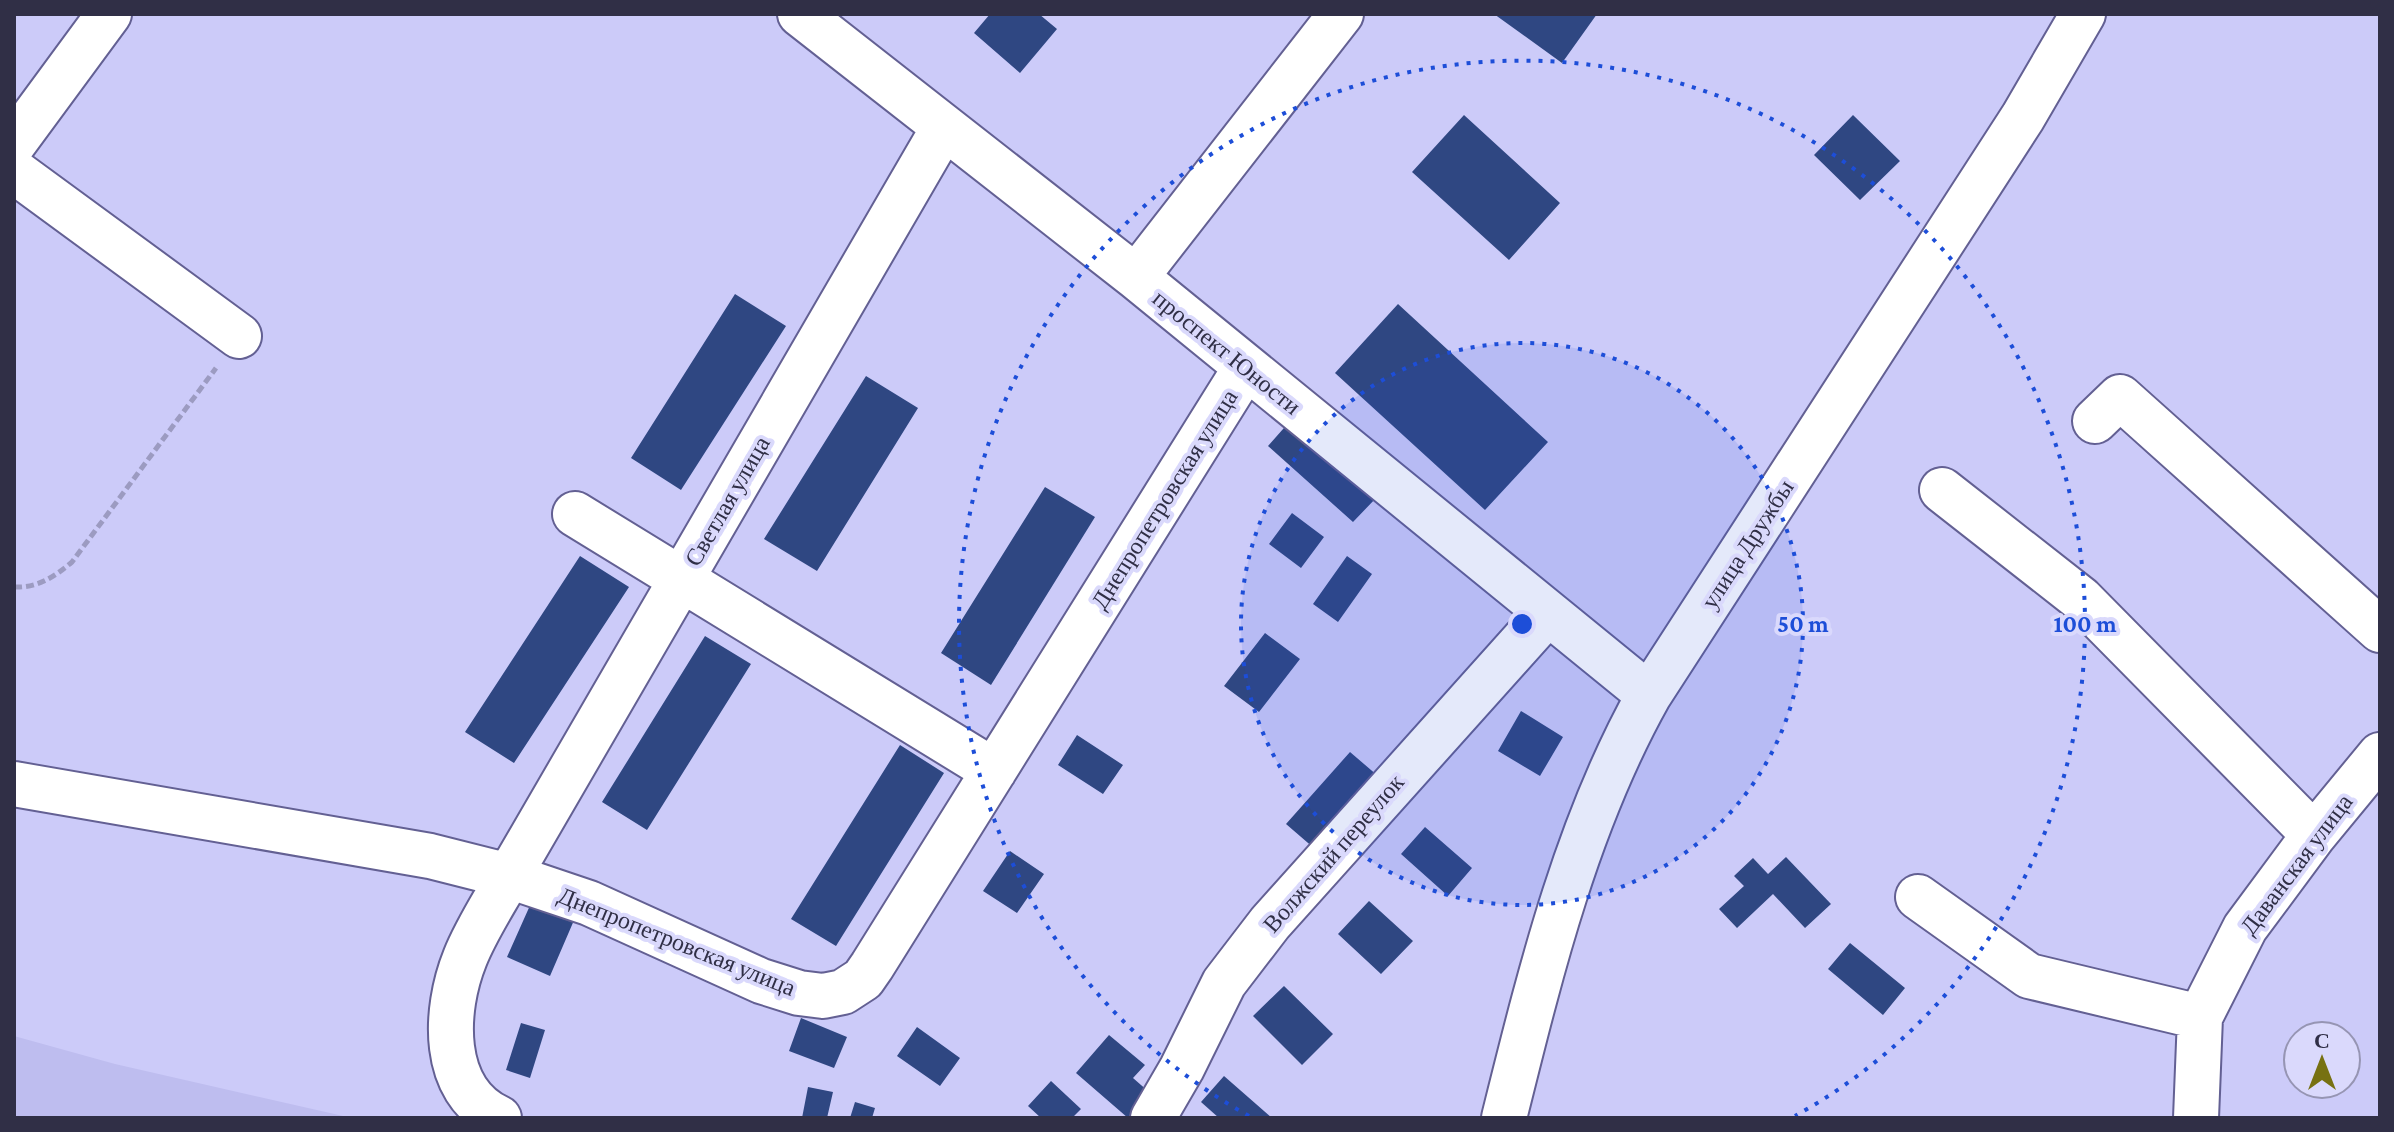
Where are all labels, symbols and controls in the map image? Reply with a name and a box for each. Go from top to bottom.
street label: проспект Юности [1148,284,1306,420]
street label: Днепропетровская улица [1085,384,1243,614]
street label: Светлая улица [679,431,775,571]
street label: улица Дружбы [1695,475,1799,613]
centre of rings [1508,610,1536,638]
text: 50 m [1777,610,1829,637]
text: 100 m [2053,610,2117,637]
street label: Волжский переулок [1257,768,1409,937]
street label: Даванская улица [2234,788,2358,940]
street label: Днепропетровская улица [554,881,800,1001]
north arrow [2282,1020,2362,1100]
text: С [2314,1028,2330,1053]

